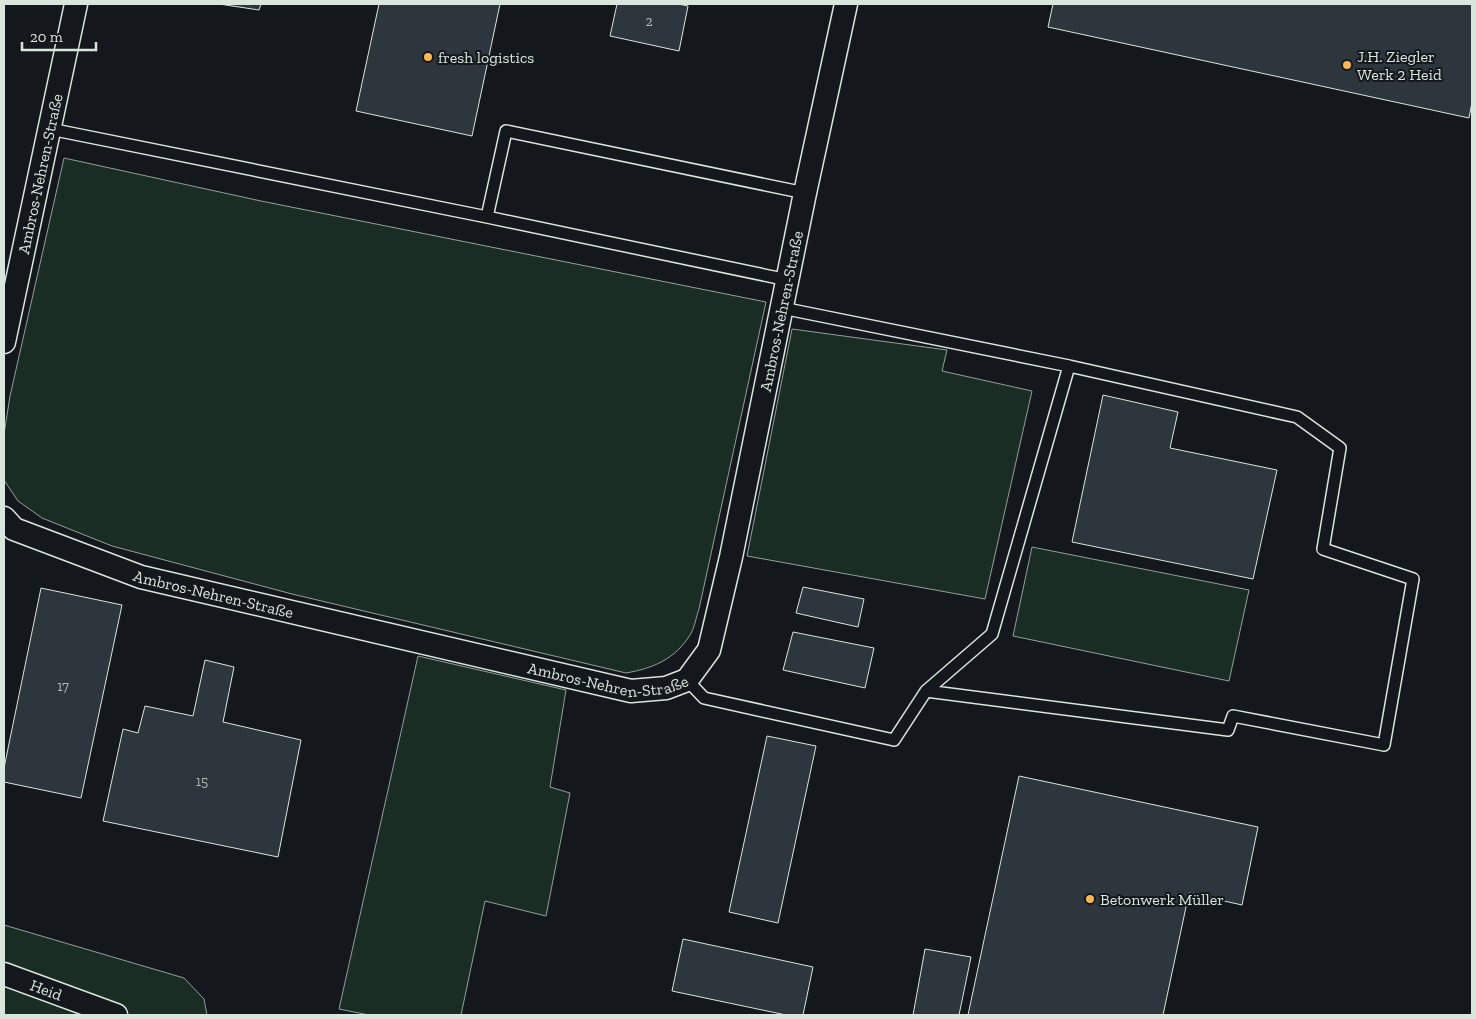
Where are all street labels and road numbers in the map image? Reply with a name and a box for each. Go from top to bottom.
street label: Ambros-Nehren-Straße [14,92,67,256]
street label: Ambros-Nehren-Straße [756,229,807,393]
street label: Ambros-Nehren-Straße [131,566,295,622]
street label: Ambros-Nehren-Straße [526,658,691,701]
street label: Heid [28,975,65,1005]

